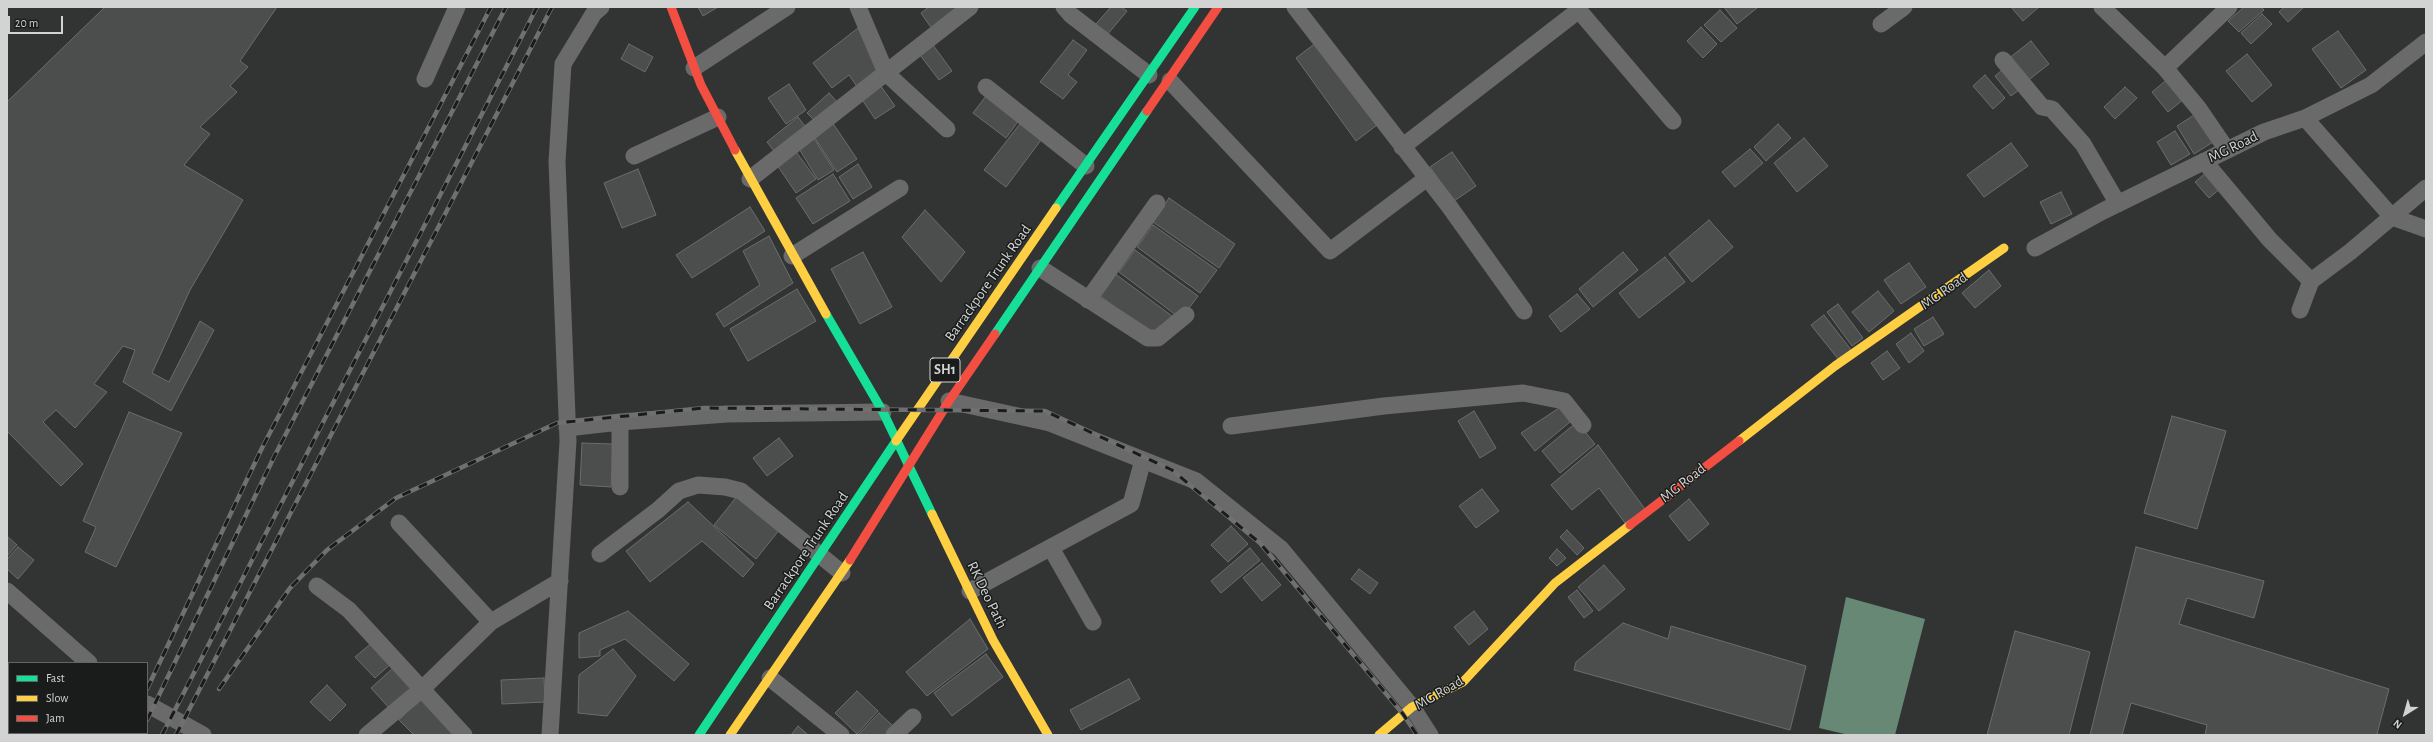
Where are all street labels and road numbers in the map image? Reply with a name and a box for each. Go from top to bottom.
street label: MG Road [2205,127,2261,167]
street label: Barrackpore Trunk Road [941,221,1035,345]
street label: MG Road [1917,268,1971,314]
road number: SH1 [930,358,960,382]
street label: MG Road [1657,460,1709,506]
street label: Barrackpore Trunk Road [760,489,852,613]
street label: RK Deo Path [963,559,1011,631]
street label: MG Road [1411,672,1467,714]

